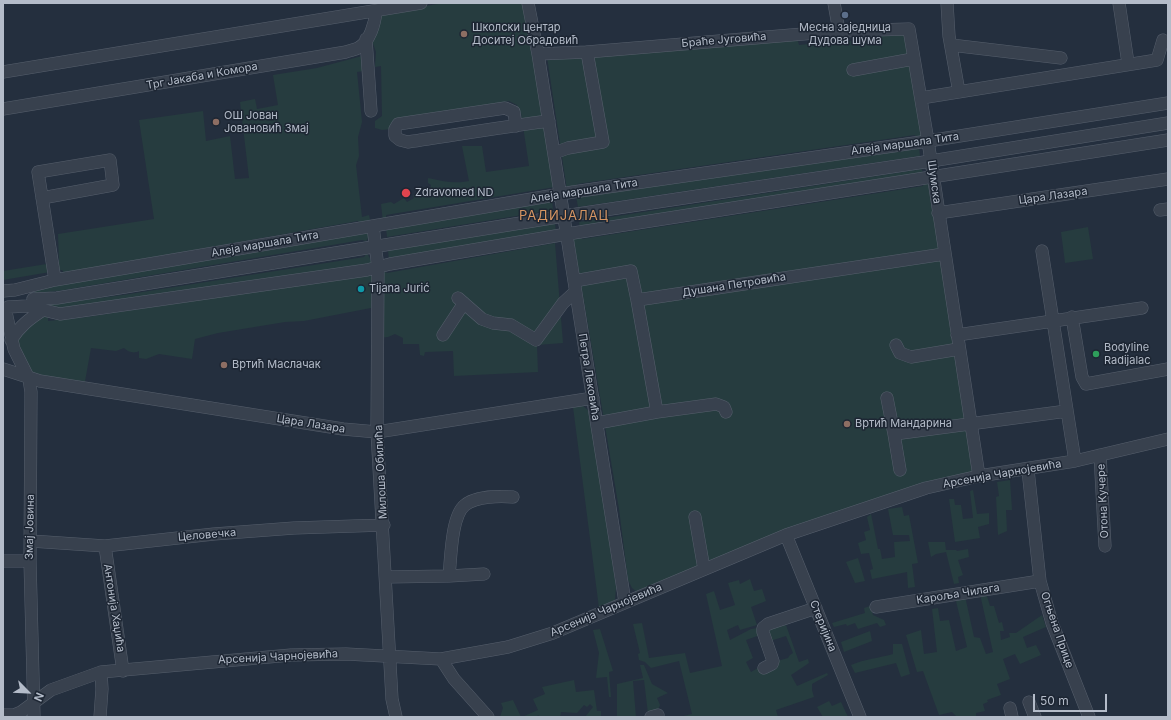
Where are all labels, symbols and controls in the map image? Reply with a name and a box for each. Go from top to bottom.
marker: Месна заједница Дудова шума [840,10,850,20]
place label: Школски центар Доситеј Обрадовић [472,21,578,47]
place label: Месна заједница Дудова шума [799,21,891,47]
marker: Школски центар Доситеј Обрадовић [459,29,469,39]
street label: Браће Југовића [681,30,767,50]
street label: Трг Јакаба и Комора [145,60,259,92]
place label: ОШ Јован Јовановић Змај [224,109,309,135]
marker: ОШ Јован Јовановић Змај [211,117,221,127]
street label: Алеја маршала Тита [850,130,960,158]
street label: Шумска [924,159,944,205]
street label: Алеја маршала Тита [529,176,639,206]
street label: Цара Лазара [1018,185,1088,207]
place label: Zdravomed ND [415,186,493,200]
marker: Zdravomed ND [400,187,412,199]
district label: РАДИЈАЛАЦ [519,208,609,224]
street label: Алеја маршала Тита [210,228,320,260]
street label: Душана Петровића [681,270,787,300]
place label: Tijana Jurić [369,282,429,296]
marker: Tijana Jurić [356,284,366,294]
street label: Петра Лековића [576,332,602,422]
place label: Bodyline Radijalac [1104,341,1151,367]
marker: Bodyline Radijalac [1091,349,1101,359]
place label: Вртић Маслачак [232,358,321,372]
marker: Вртић Маслачак [219,360,229,370]
street label: Цара Лазара [276,412,346,436]
place label: Вртић Мандарина [855,417,952,431]
marker: Вртић Мандарина [842,419,852,429]
street label: Милоша Обилића [372,424,390,520]
street label: Арсенија Чарнојевића [942,457,1062,491]
street label: Отона Кучере [1094,463,1112,539]
street label: Змај Јовина [23,494,37,560]
street label: Целовечка [177,526,237,544]
street label: Антонија Хаџића [100,563,128,653]
street label: Арсенија Чарнојевића [548,580,664,640]
street label: Кароља Чилага [915,581,1001,607]
street label: Огњена Прице [1038,590,1076,670]
street label: Стеријина [807,598,839,654]
street label: Арсенија Чарнојевића [218,647,338,667]
north arrow [8,672,48,712]
scale bar [1035,686,1109,712]
text: N [31,690,47,704]
text: 50 m [1040,693,1069,708]

